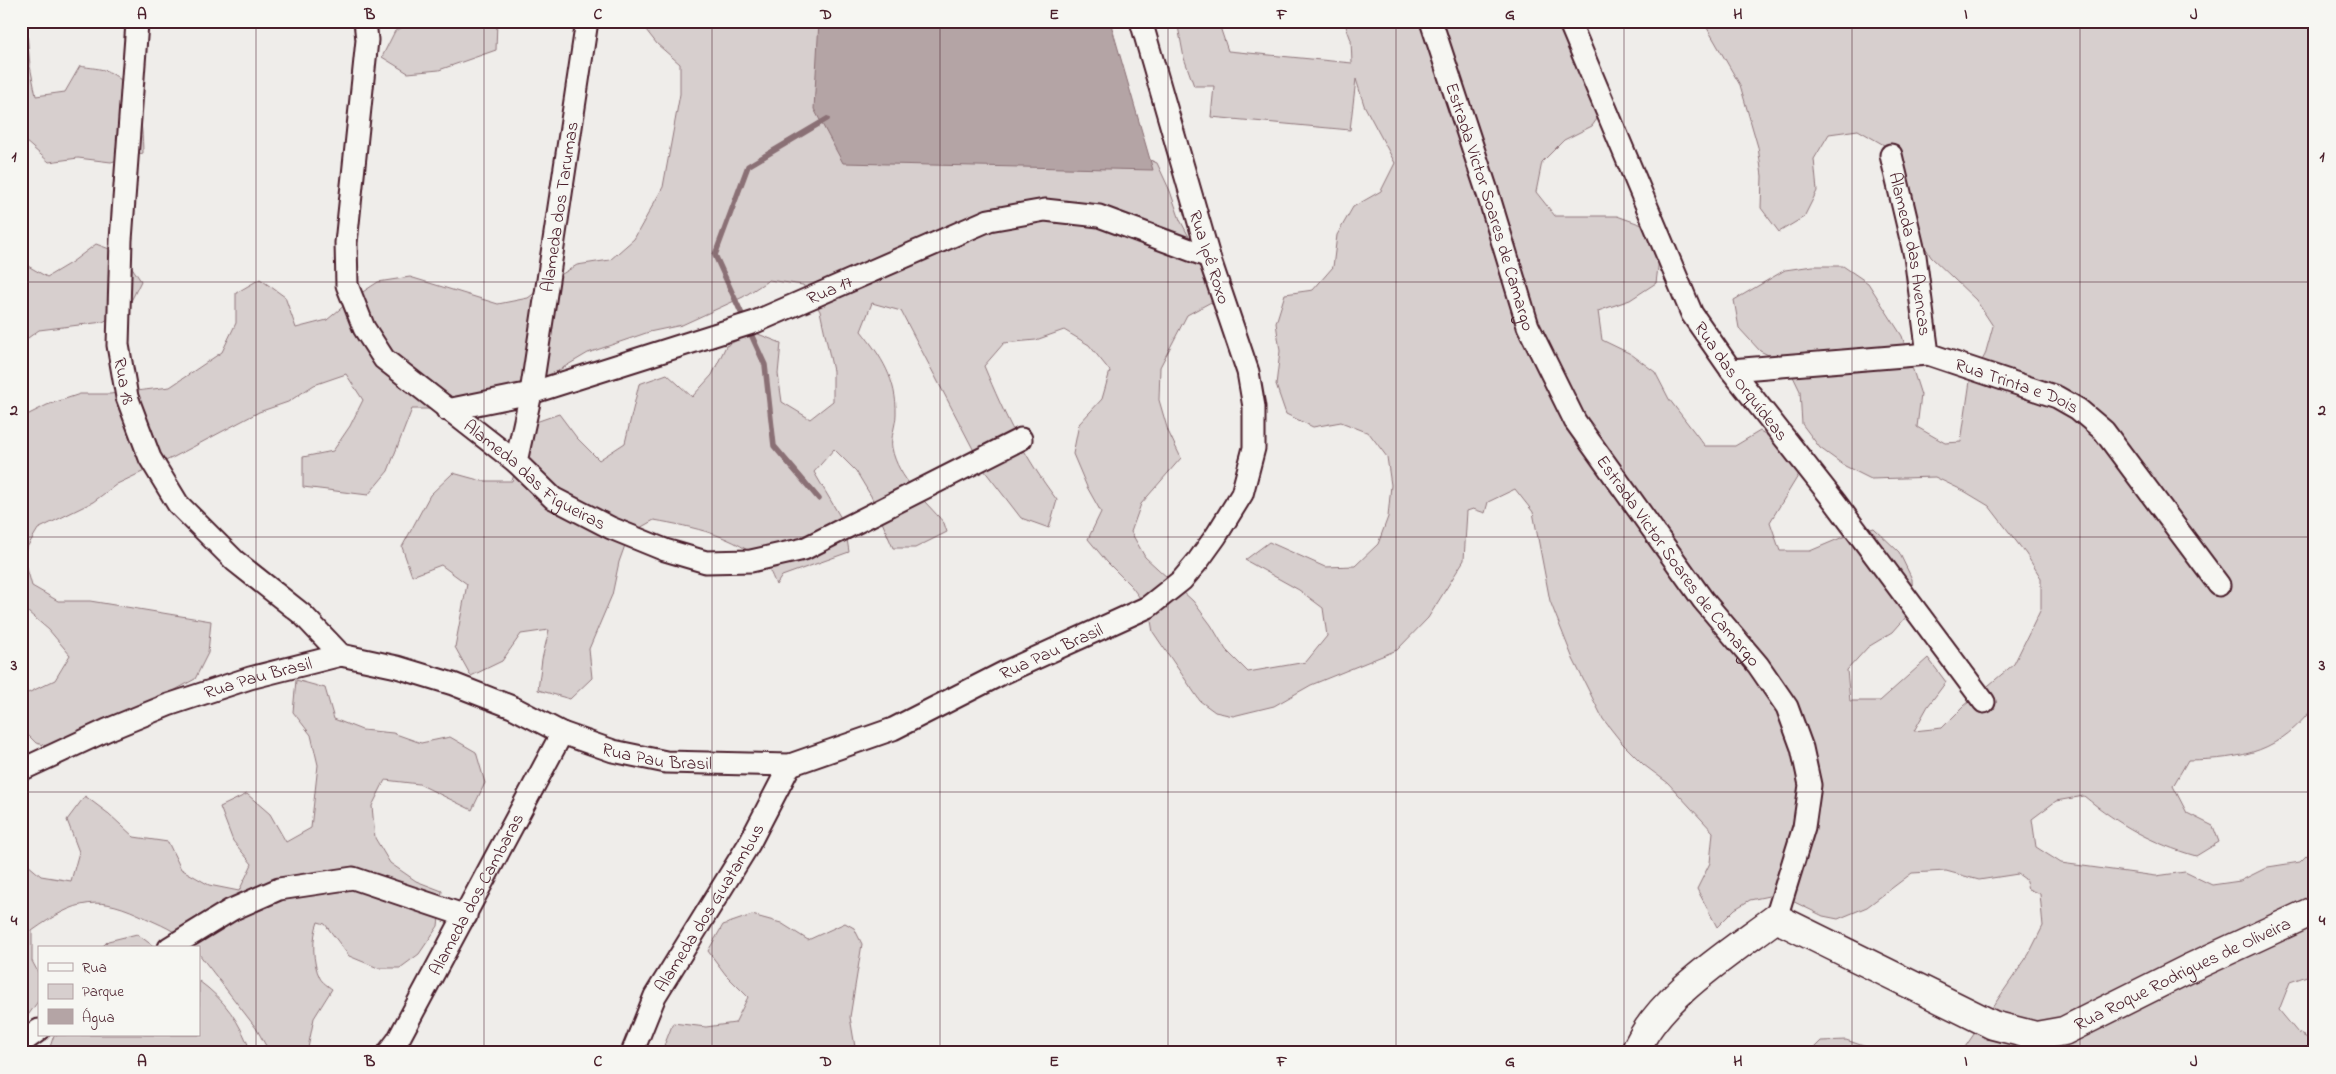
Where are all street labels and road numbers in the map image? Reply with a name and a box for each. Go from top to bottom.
street label: Estrada Victor Soares de Camargo [1437,80,1540,335]
street label: Alameda dos Tarumas [535,120,587,294]
street label: Alameda das Avencas [1881,170,1936,338]
street label: Rua Ipê Roxo [1181,207,1235,308]
street label: Rua 17 [803,270,858,313]
street label: Rua das Orquídeas [1686,317,1793,447]
street label: Rua Trinta e Dois [1951,353,2083,422]
street label: Rua 18 [105,356,140,409]
street label: Alameda das Figueiras [457,414,610,538]
street label: Estrada Victor Soares de Camargo [1589,451,1765,673]
street label: Rua Pau Brasil [996,618,1108,688]
street label: Rua Pau Brasil [201,652,315,707]
street label: Rua Pau Brasil [598,737,712,778]
street label: Alameda dos Cambaras [424,809,532,981]
street label: Alameda dos Guatambus [649,820,772,998]
street label: Rua Roque Rodrigues de Oliveira [2071,912,2296,1039]

